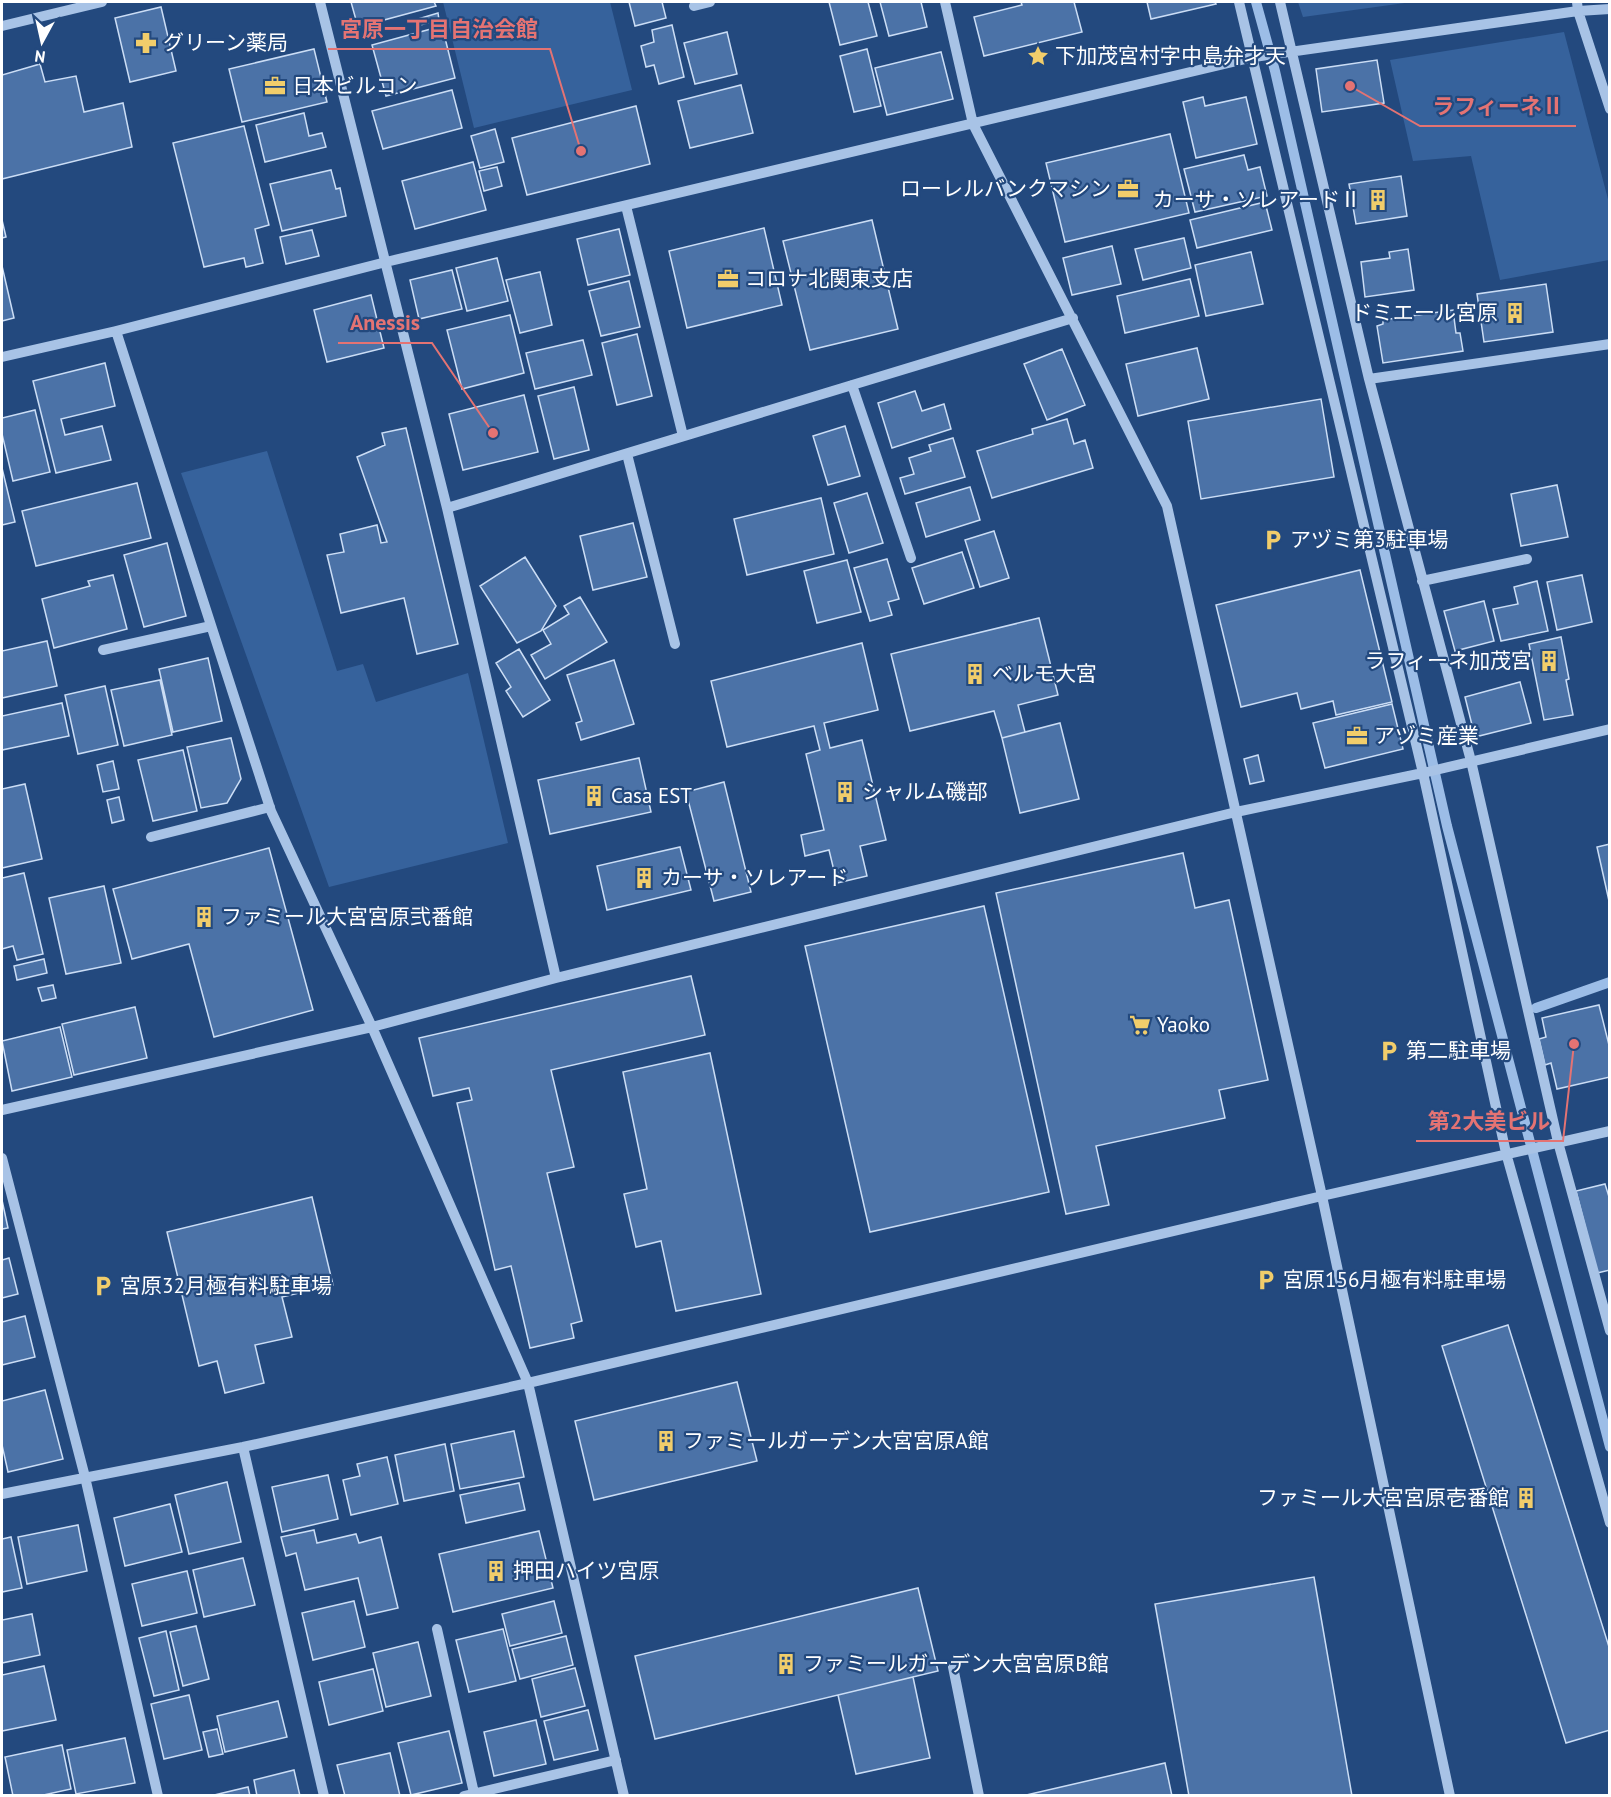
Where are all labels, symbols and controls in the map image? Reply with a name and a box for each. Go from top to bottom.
callout: 宮原一丁目自治会館 [328,9,550,49]
north arrow [12,12,72,72]
text: 宮原一丁目自治会館 [340,15,538,43]
place label: グリーン薬局 [163,29,288,56]
pharmacy icon: グリーン薬局 [134,31,158,55]
place label: 下加茂宮村字中島弁才天 [1055,42,1286,69]
place icon: 下加茂宮村字中島弁才天 [1026,44,1050,68]
text: N [33,46,47,67]
place label: 日本ビルコン [292,72,418,99]
office icon: 日本ビルコン [263,74,287,98]
callout: ラフィーネⅡ [1420,86,1576,126]
text: ラフィーネⅡ [1432,92,1564,120]
place label: ローレルバンクマシン [900,175,1111,202]
office icon: ローレルバンクマシン [1116,177,1140,201]
place label: カーサ・ソレアードⅡ [1153,186,1361,213]
building icon: カーサ・ソレアードⅡ [1366,188,1390,212]
place label: コロナ北関東支店 [745,265,913,292]
office icon: コロナ北関東支店 [716,267,740,291]
place label: ドミエール宮原 [1351,299,1498,326]
building icon: ドミエール宮原 [1503,301,1527,325]
callout: Anessis [338,303,432,343]
text: Anessis [350,308,420,336]
place label: アヅミ第3駐車場 [1290,526,1448,553]
parking icon: アヅミ第3駐車場 [1261,528,1285,552]
place label: ラフィーネ加茂宮 [1364,647,1532,674]
building icon: ラフィーネ加茂宮 [1537,649,1561,673]
place label: ベルモ大宮 [992,660,1097,687]
building icon: ベルモ大宮 [963,662,987,686]
place label: アヅミ産業 [1374,722,1479,749]
office icon: アヅミ産業 [1345,724,1369,748]
place label: シャルム磯部 [862,778,988,805]
building icon: シャルム磯部 [833,780,857,804]
place label: Casa EST [611,782,692,809]
building icon: Casa EST [582,784,606,808]
place label: カーサ・ソレアード [661,864,848,891]
building icon: カーサ・ソレアード [632,866,656,890]
place label: ファミール大宮宮原弐番館 [221,903,473,930]
building icon: ファミール大宮宮原弐番館 [192,905,216,929]
place label: Yaoko [1157,1011,1210,1038]
supermarket icon: Yaoko [1128,1013,1152,1037]
place label: 第二駐車場 [1406,1037,1511,1064]
parking icon: 第二駐車場 [1377,1039,1401,1063]
callout: 第2大美ビル [1416,1101,1563,1141]
text: 第2大美ビル [1428,1107,1550,1135]
place label: 宮原156月極有料駐車場 [1283,1266,1506,1293]
parking icon: 宮原156月極有料駐車場 [1254,1268,1278,1292]
place label: 宮原32月極有料駐車場 [120,1272,332,1299]
parking icon: 宮原32月極有料駐車場 [91,1274,115,1298]
place label: ファミールガーデン大宮宮原A館 [683,1427,989,1454]
building icon: ファミールガーデン大宮宮原A館 [654,1429,678,1453]
place label: ファミール大宮宮原壱番館 [1257,1484,1509,1511]
building icon: ファミール大宮宮原壱番館 [1514,1486,1538,1510]
place label: 押田ハイツ宮原 [513,1557,660,1584]
building icon: 押田ハイツ宮原 [484,1559,508,1583]
place label: ファミールガーデン大宮宮原B館 [803,1650,1109,1677]
building icon: ファミールガーデン大宮宮原B館 [774,1652,798,1676]

